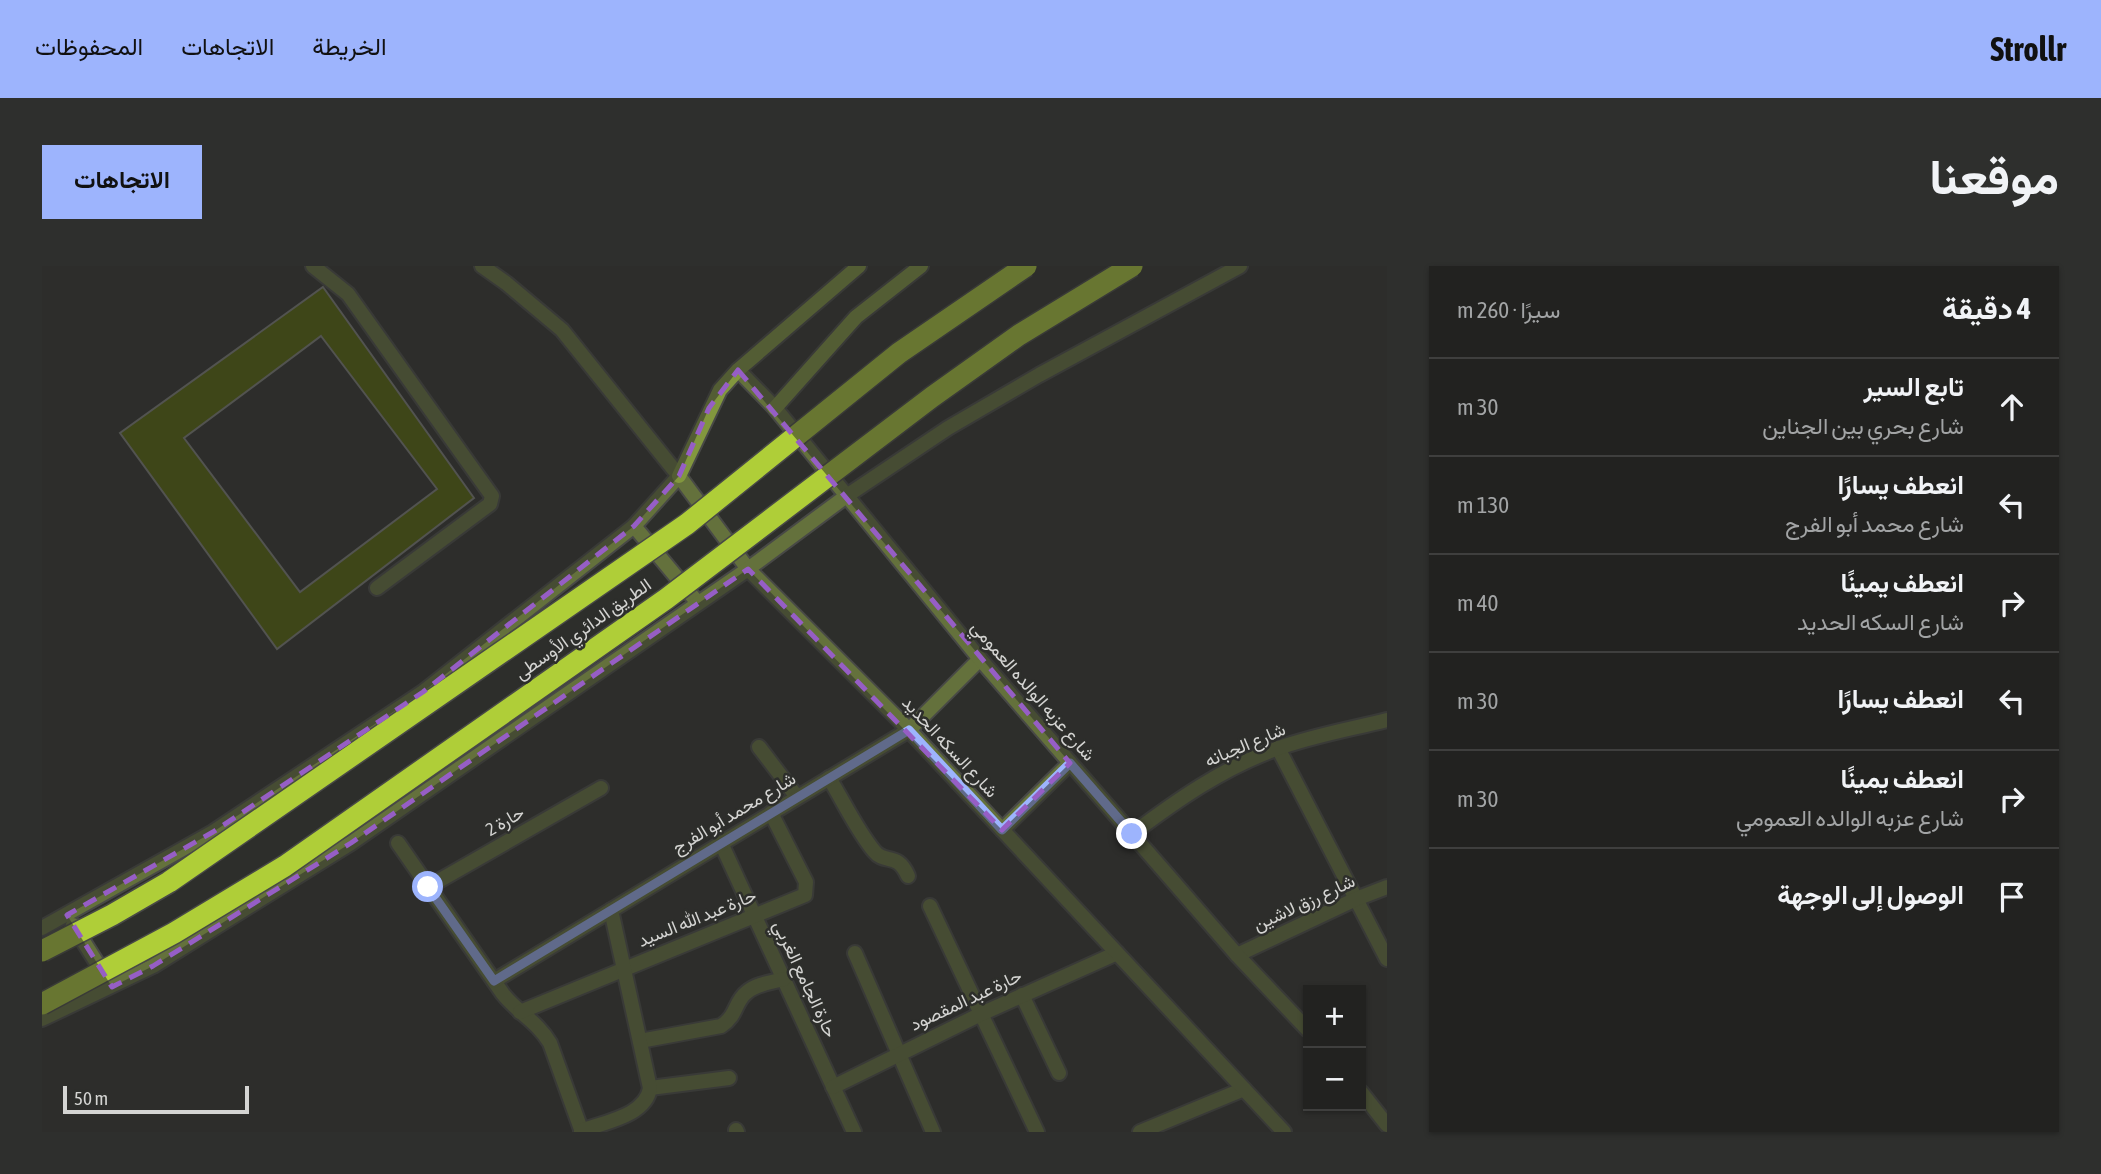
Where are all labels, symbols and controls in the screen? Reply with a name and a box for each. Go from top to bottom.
text: Strollr [1990,30,2066,68]
text: المحفوظات [35,33,143,60]
text: الاتجاهات [181,33,274,60]
text: الخريطة [312,33,387,60]
button: الاتجاهات [42,145,202,219]
text: موقعنا [1929,148,2059,204]
text: 4 دقيقة [1942,291,2031,325]
text: سيرًا · 260 m [1457,297,1560,323]
text: تابع السير [1863,372,1964,402]
icon: ahead [1993,388,2031,426]
text: 30 m [1457,394,1498,420]
text: شارع بحري بين الجناين [1762,413,1964,439]
text: انعطف يسارًا [1837,470,1964,500]
icon: left [1993,486,2031,524]
text: 130 m [1457,492,1509,518]
text: شارع محمد أبو الفرج [1785,511,1964,537]
text: انعطف يمينًا [1841,568,1964,598]
street label: الطريق الدائري الأوسطى [511,574,658,688]
icon: right [1993,584,2031,622]
text: 40 m [1457,590,1498,616]
text: شارع السكه الحديد [1797,609,1964,635]
street label: شارع عزبه الوالده العمومي [963,616,1100,768]
icon: left [1993,682,2031,720]
text: انعطف يسارًا [1837,684,1964,714]
text: 30 m [1457,688,1498,714]
street label: شارع السكه الحديد [897,692,1003,803]
street label: شارع الجبانه [1201,718,1289,773]
text: انعطف يمينًا [1841,764,1964,794]
street label: شارع محمد أبو الفرج [668,767,800,859]
icon: right [1993,780,2031,818]
text: 30 m [1457,786,1498,812]
street label: حارة 2 [482,801,528,841]
text: شارع عزبه الوالده العمومي [1736,805,1964,831]
route end [1116,818,1147,849]
street label: شارع رزق لاشين [1250,870,1359,937]
route start [412,871,443,902]
icon: arrive [1993,878,2031,916]
text: الوصول إلى الوجهة [1777,880,1964,910]
street label: حارة عبد الله السيد [635,884,759,952]
street label: حارة الجامع الغربي [765,917,842,1043]
street label: حارة عبد المقصود [907,965,1025,1035]
map controls [1303,985,1366,1111]
button: + [1303,985,1366,1048]
button: − [1303,1048,1366,1111]
scale bar [63,1083,248,1115]
text: 50 m [74,1087,108,1109]

